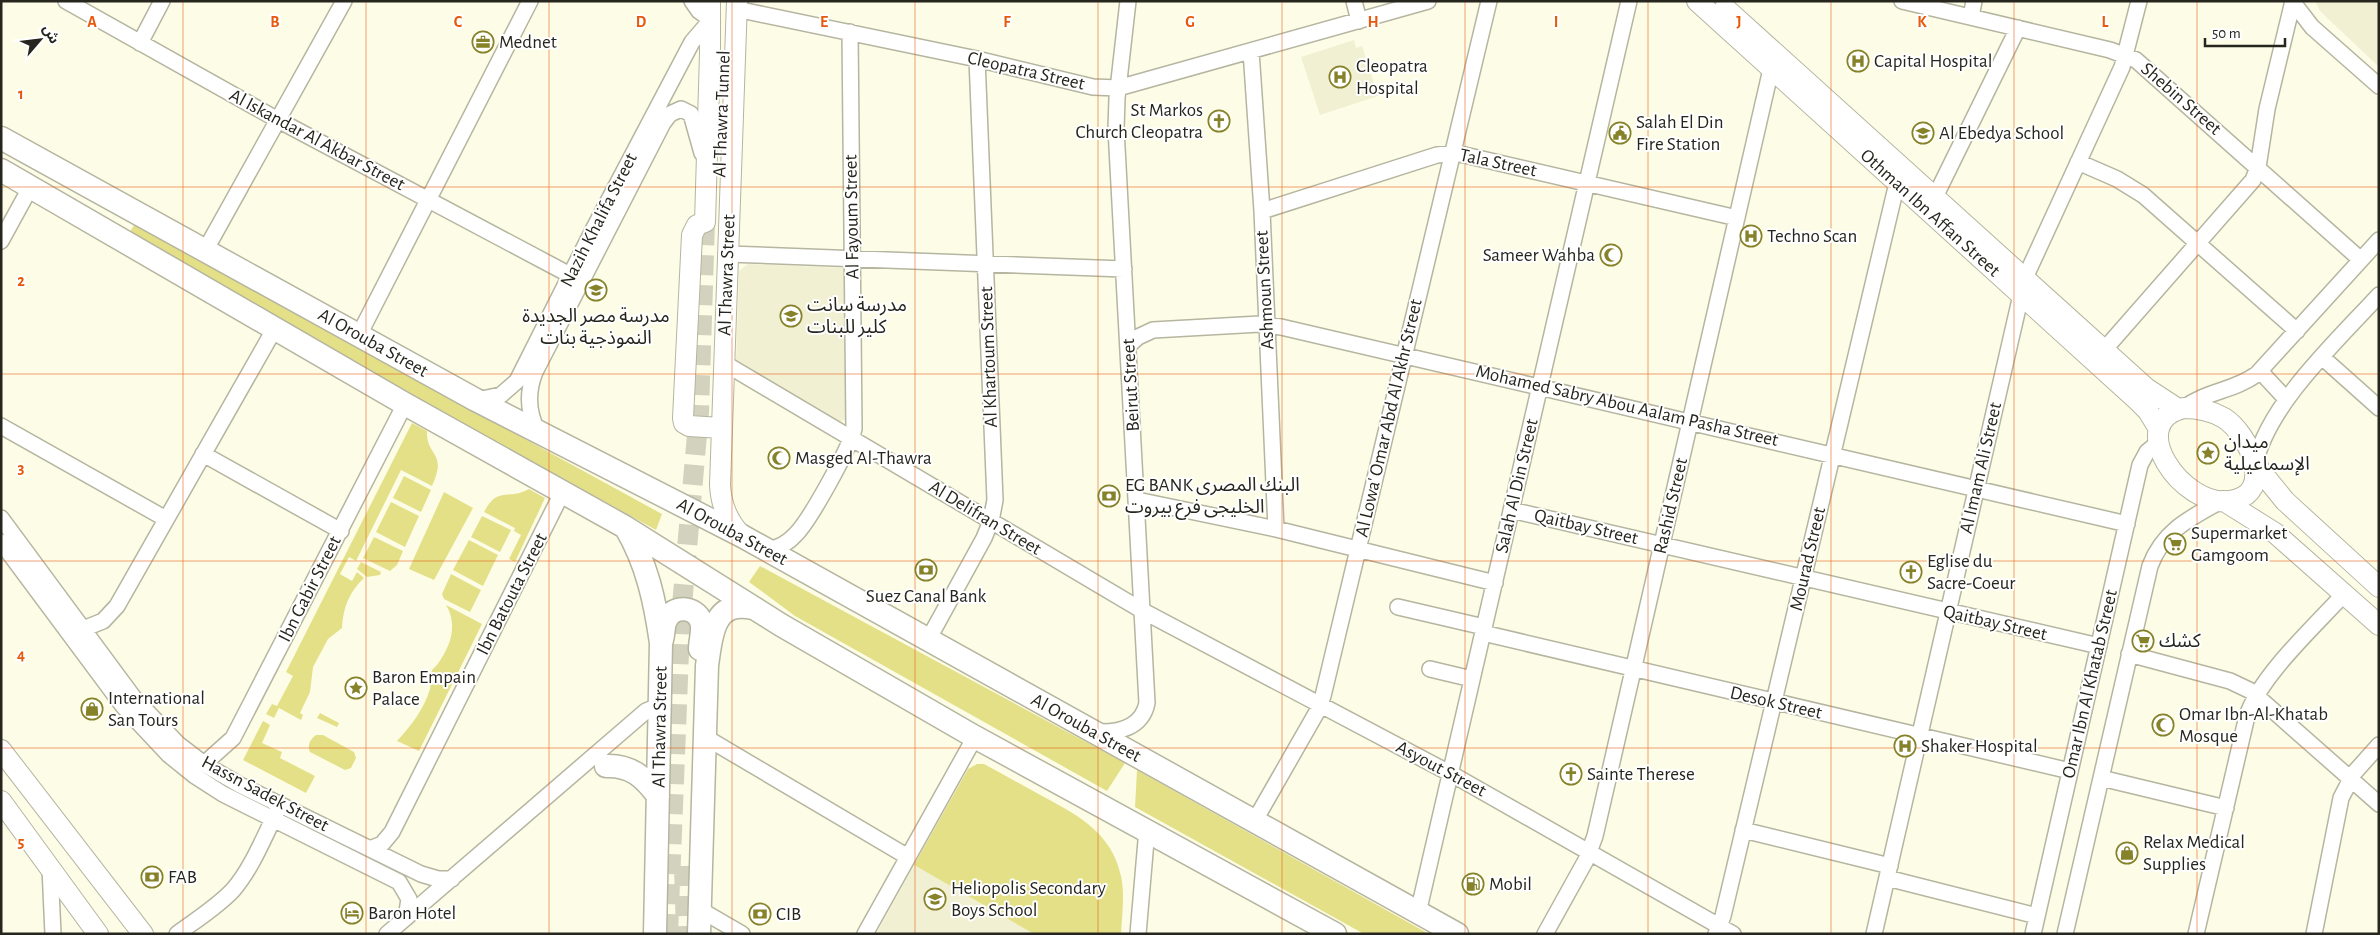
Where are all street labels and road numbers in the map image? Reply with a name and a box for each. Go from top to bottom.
street label: Cleopatra Street [966,48,1086,94]
street label: Al Thawra Tunnel [710,50,734,178]
street label: Shebin Street [2137,59,2225,139]
street label: Al Iskandar Al Akbar Street [226,86,408,194]
street label: Othman Ibn Affan Street [1857,145,2003,281]
street label: Tala Street [1458,146,1538,180]
street label: Nazih Khalifa Street [557,150,641,290]
street label: Al Fayoum Street [841,154,863,280]
street label: Al Thawra Street [715,214,739,336]
street label: Ashmoun Street [1252,230,1278,350]
street label: Al Khartoum Street [977,286,1001,428]
street label: Al Lowa' Omar Abd Al Akhr Street [1352,297,1426,539]
street label: Al Orouba Street [315,305,431,381]
street label: Beirut Street [1119,338,1143,432]
street label: Mohamed Sabry Abou Aalam Pasha Street [1474,362,1780,450]
street label: Al Imam Ali Street [1957,401,2005,535]
street label: Salah Al Din Street [1492,417,1542,555]
street label: Rashid Street [1651,456,1691,556]
street label: Al Delifran Street [926,477,1044,559]
street label: Al Orouba Street [673,495,791,569]
street label: Mourad Street [1787,505,1829,613]
street label: Qaitbay Street [1532,506,1640,548]
street label: Ibn Batouta Street [473,530,551,658]
street label: Ibn Gabir Street [275,533,345,645]
street label: Omar Ibn Al Khatab Street [2059,588,2121,780]
street label: Qaitbay Street [1941,602,2049,644]
street label: Al Thawra Street [649,666,671,788]
street label: Desok Street [1728,683,1824,723]
street label: Al Orouba Street [1028,690,1144,766]
street label: Asyout Street [1393,737,1489,801]
street label: Hassn Sadek Street [198,753,332,835]

